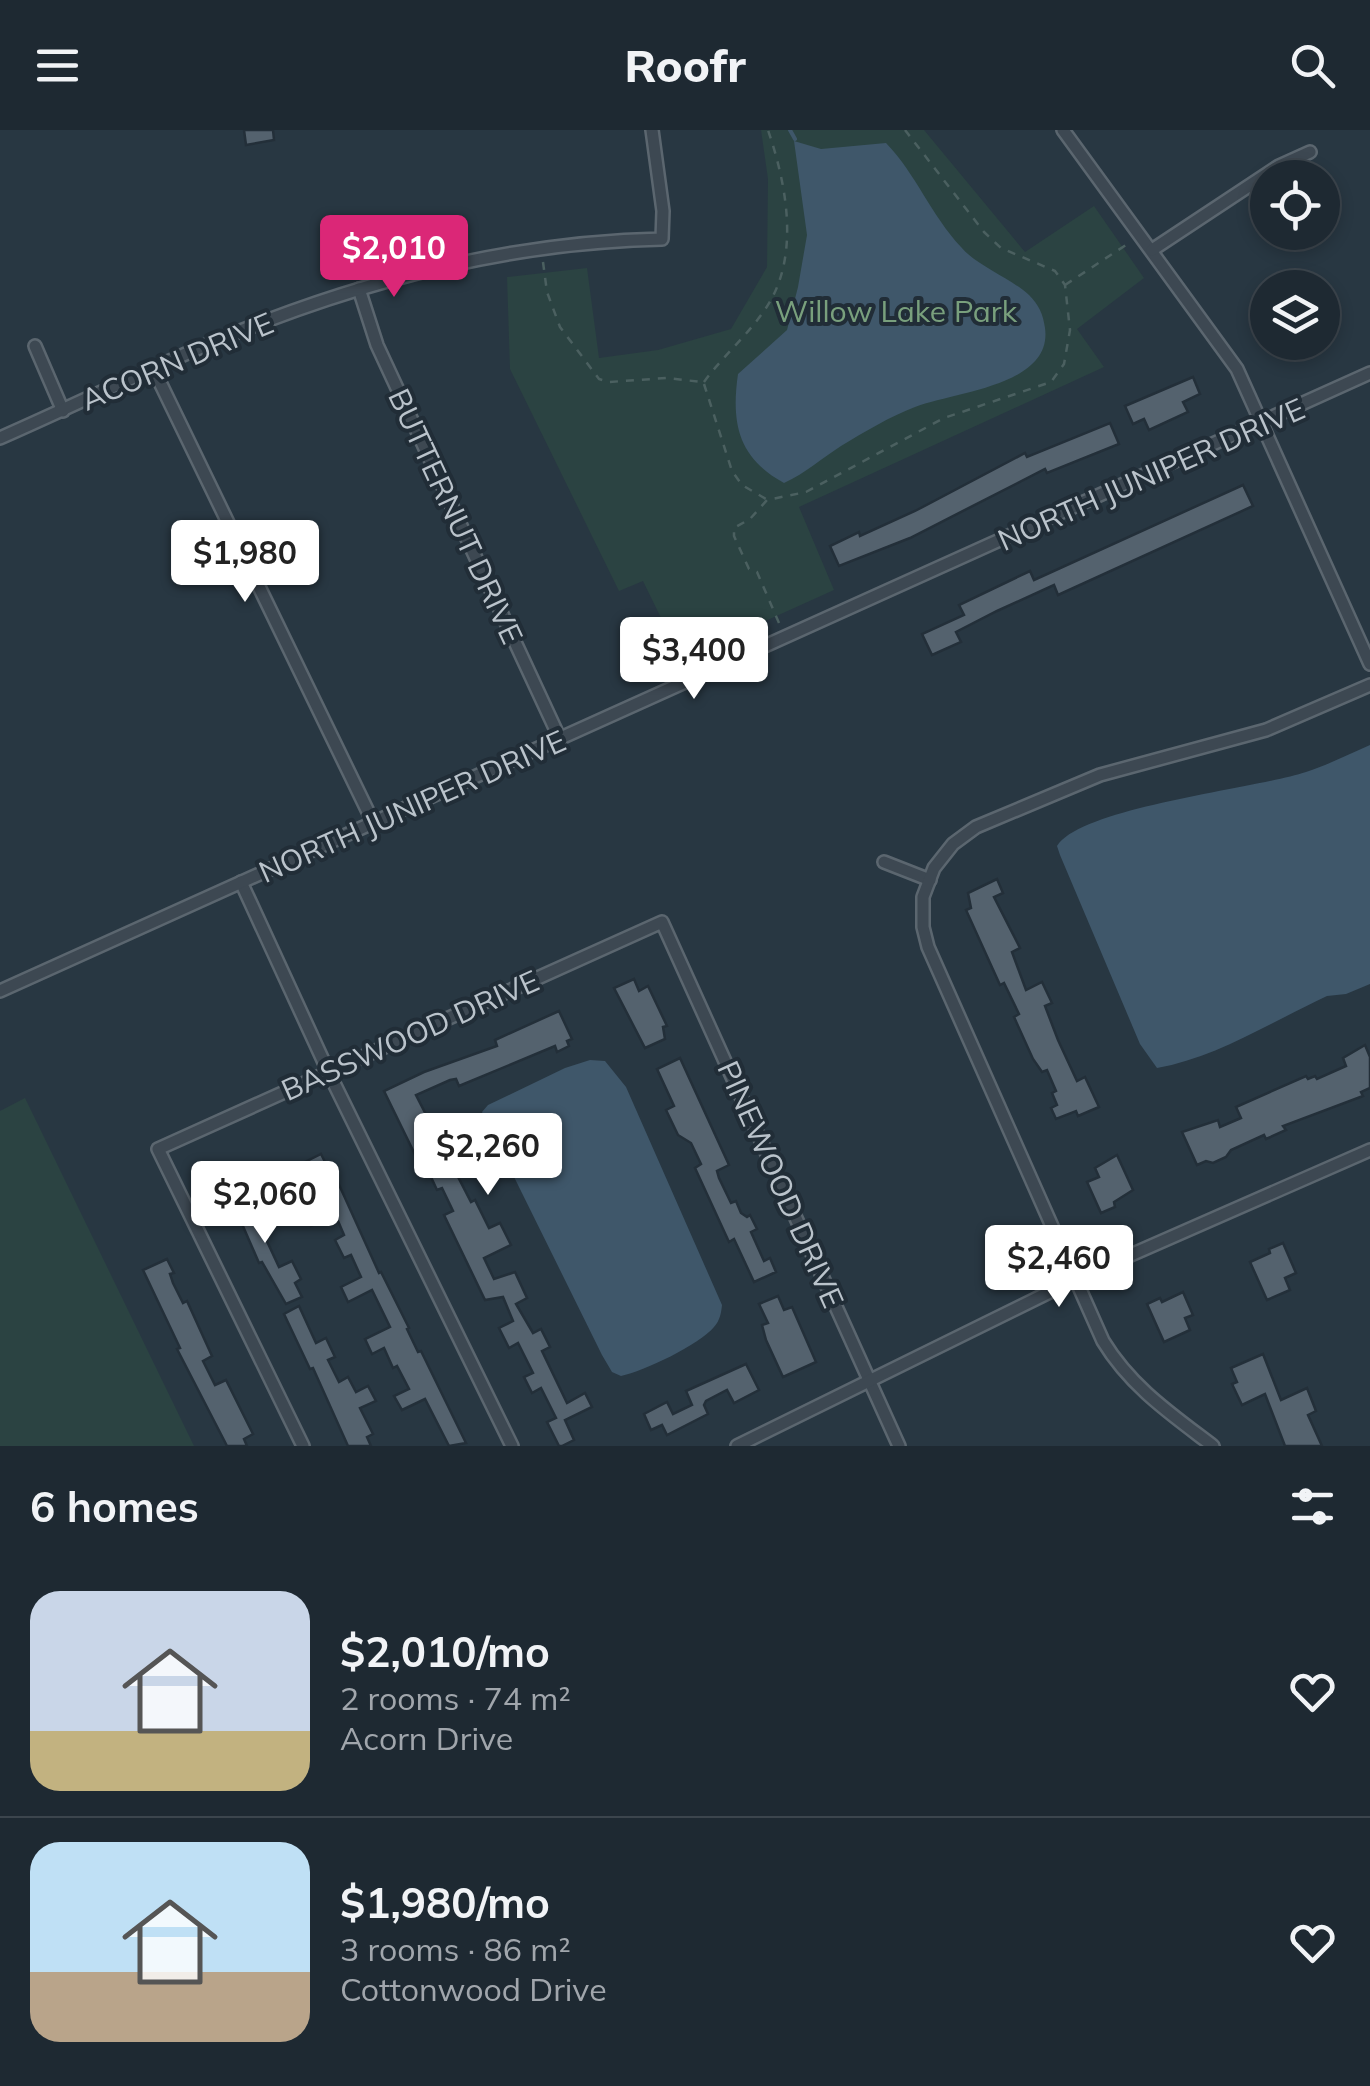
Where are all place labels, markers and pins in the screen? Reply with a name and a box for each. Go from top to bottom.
pin: $2,010 [313,215,475,300]
pin: $1,980 [164,520,326,605]
pin: $3,400 [613,617,775,702]
pin: $2,260 [407,1113,569,1198]
pin: $2,060 [184,1161,346,1246]
pin: $2,460 [978,1225,1140,1310]

